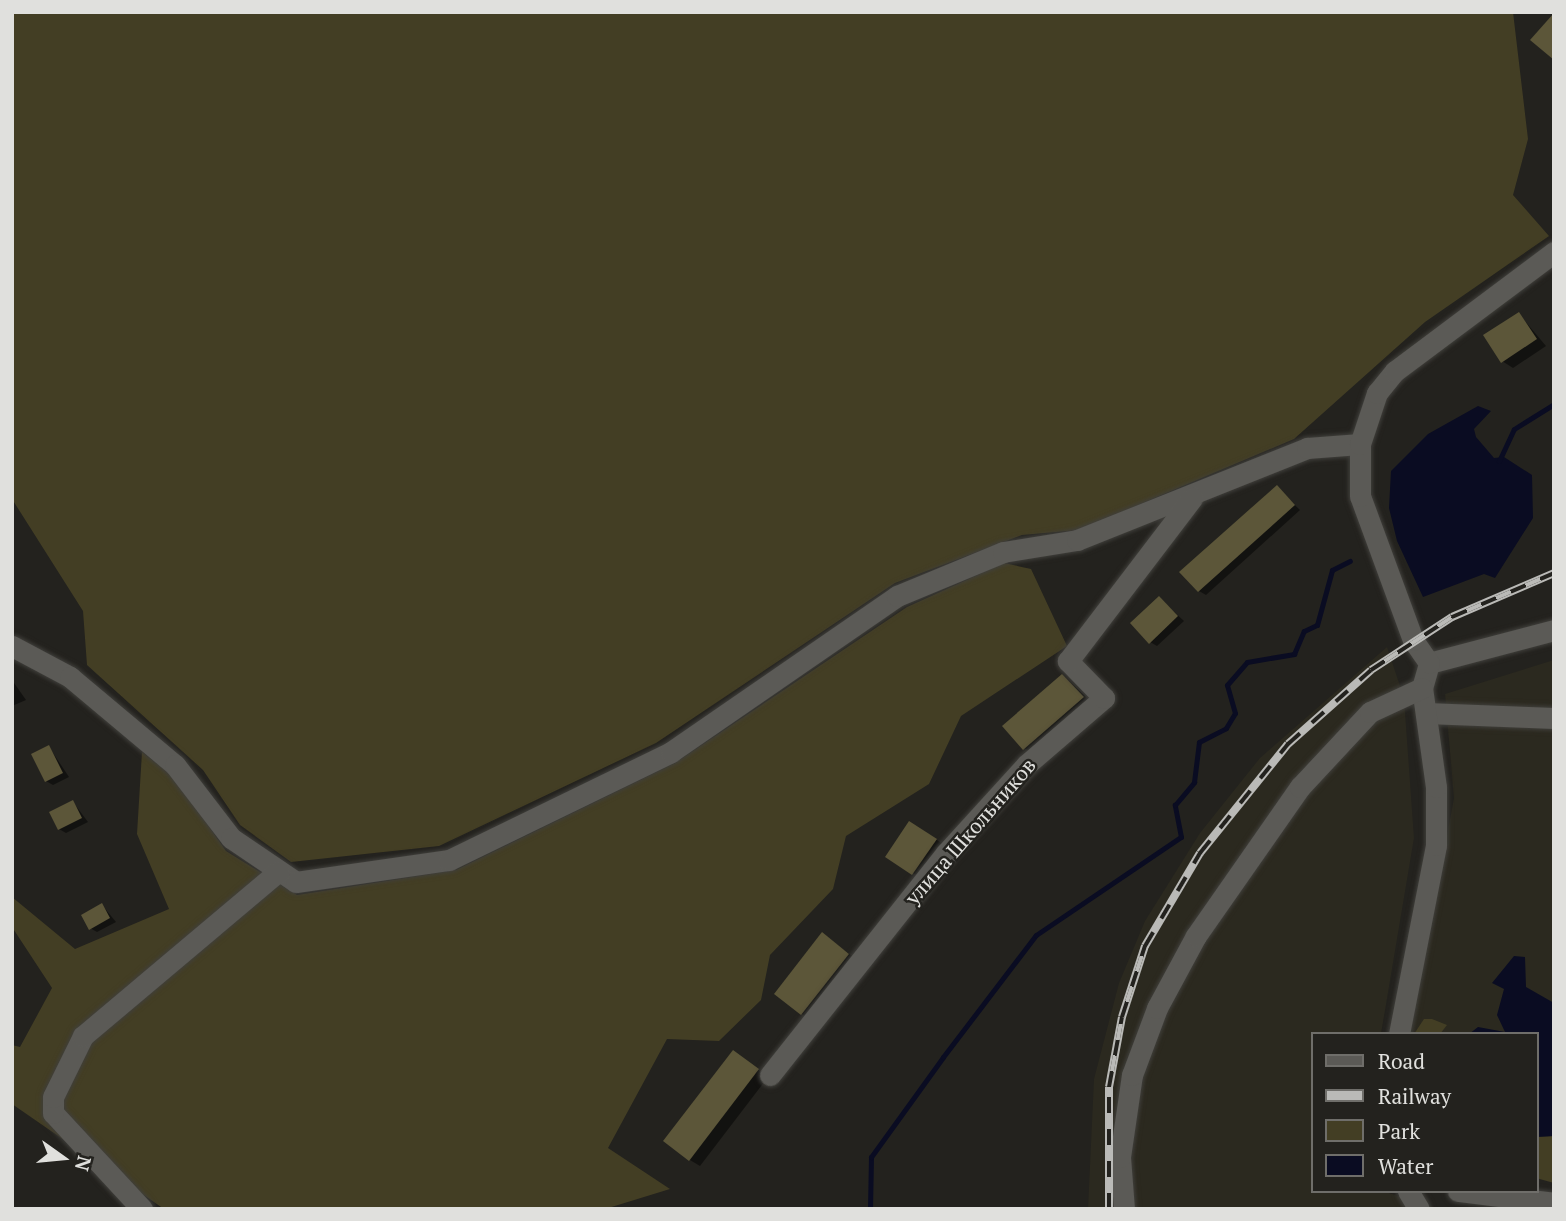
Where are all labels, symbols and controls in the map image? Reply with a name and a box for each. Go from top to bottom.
street label: улица Школьников [899,752,1041,910]
legend [1310,1032,1538,1193]
text: Road [1378,1047,1425,1075]
text: Railway [1378,1082,1451,1110]
text: Park [1378,1117,1420,1145]
north arrow [28,1123,98,1193]
text: Water [1378,1152,1433,1180]
text: N [70,1153,98,1174]

